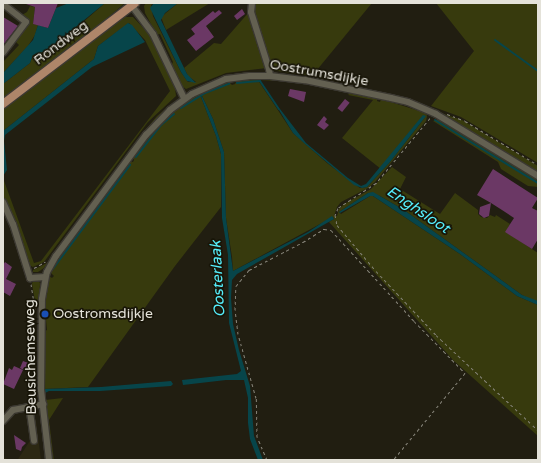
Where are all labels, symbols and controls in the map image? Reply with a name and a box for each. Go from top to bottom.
street label: Rondweg [31,17,91,69]
street label: Oostrumsdijkje [268,56,370,90]
water label: Enghsloot [383,182,453,238]
water label: Oosterlaak [207,240,229,318]
street label: Beusichemseweg [22,299,40,415]
place label: Oostromsdijkje [53,306,153,322]
marker: Oostromsdijkje [40,309,50,319]

